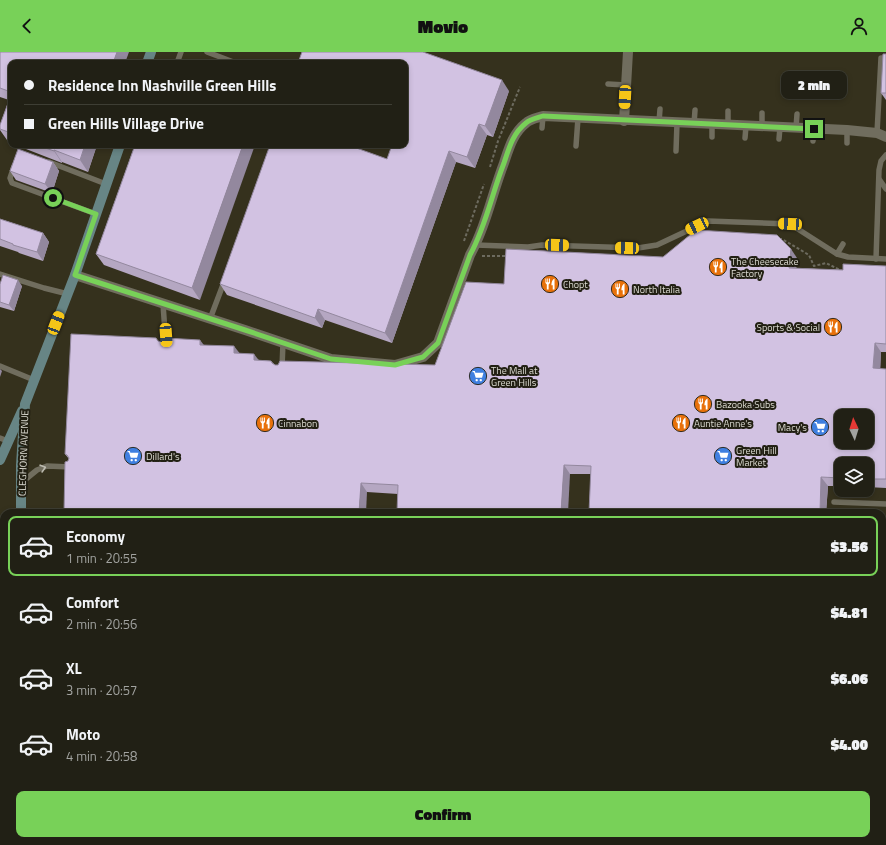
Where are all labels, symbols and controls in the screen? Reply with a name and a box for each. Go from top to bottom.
text: Movio [418,13,468,40]
icon: back [16,15,38,37]
icon: person [848,15,870,37]
callout: 2 min [781,71,847,99]
text: Residence Inn Nashville Green Hills [48,74,276,97]
text: 2 min [798,75,830,95]
car [618,85,632,109]
text: Green Hills Village Drive [48,112,204,135]
route end [805,120,823,138]
route start [44,189,62,207]
car [684,215,710,237]
car [778,217,802,231]
car [545,239,569,251]
car [615,242,639,254]
place label: The Cheesecake Factory [731,254,799,281]
restaurant icon: The Cheesecake Factory [708,257,728,277]
restaurant icon: Chopt [540,274,560,294]
place label: Chopt [563,277,588,292]
restaurant icon: North Italia [610,279,630,299]
place label: North Italia [633,282,680,297]
car [46,310,66,336]
restaurant icon: Sports & Social [823,317,843,337]
place label: Sports & Social [757,320,820,335]
car [159,323,173,347]
place label: The Mall at Green Hills [491,363,538,390]
supermarket icon: The Mall at Green Hills [468,366,488,386]
restaurant icon: Bazooka Subs [693,394,713,414]
place label: Bazooka Subs [716,397,775,412]
street label: CLEGHORN AVENUE [15,409,33,496]
north arrow [834,409,874,449]
map controls [834,409,874,497]
restaurant icon: Cinnabon [255,413,275,433]
restaurant icon: Auntie Anne's [671,413,691,433]
place label: Cinnabon [278,416,317,431]
place label: Auntie Anne's [694,416,752,431]
supermarket icon: Macy's [810,417,830,437]
place label: Macy's [778,420,807,435]
place label: Green Hill Market [736,443,777,470]
supermarket icon: Dillard's [123,446,143,466]
supermarket icon: Green Hill Market [713,446,733,466]
place label: Dillard's [146,449,180,464]
button: layers [834,457,874,497]
one-way arrow [40,464,47,473]
text: Economy [66,525,125,548]
icon: car [18,528,54,564]
text: $3.56 [831,535,868,558]
text: 1 min · 20:55 [66,548,137,568]
text: Comfort [66,591,119,614]
icon: car [18,594,54,630]
text: $4.81 [831,601,868,624]
text: 2 min · 20:56 [66,614,137,634]
text: XL [66,657,82,680]
icon: car [18,660,54,696]
text: $6.06 [831,667,868,690]
text: 3 min · 20:57 [66,680,137,700]
text: Moto [66,723,100,746]
icon: car [18,726,54,762]
text: $4.00 [831,733,868,756]
text: 4 min · 20:58 [66,746,137,766]
button: Confirm [16,791,870,837]

